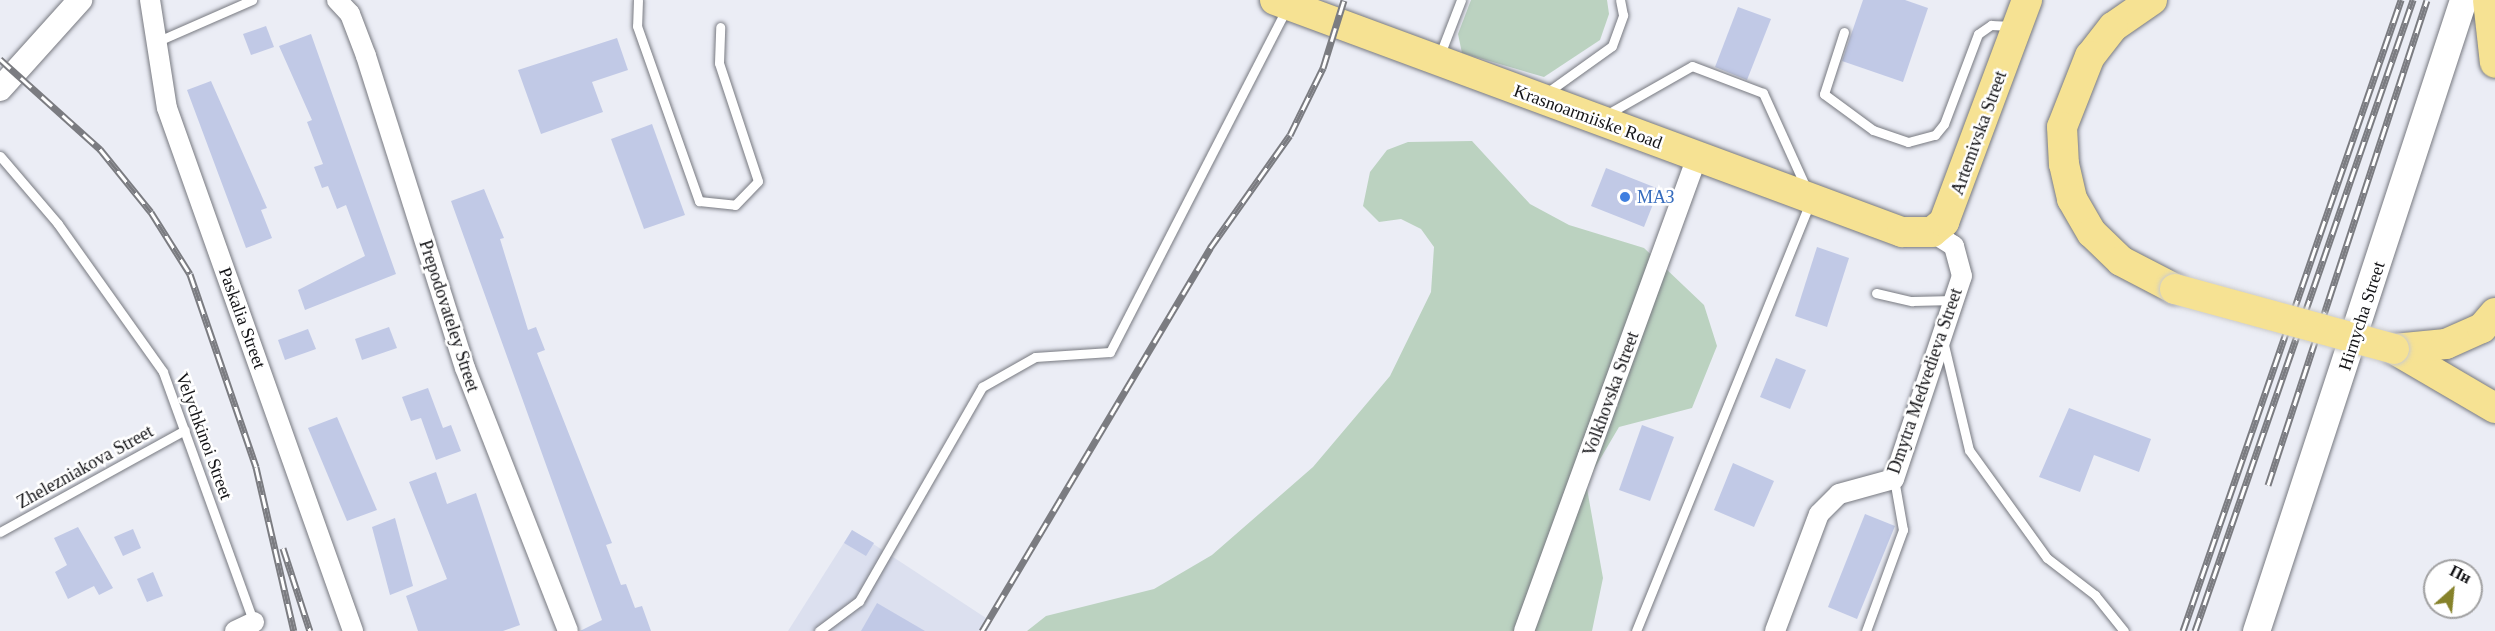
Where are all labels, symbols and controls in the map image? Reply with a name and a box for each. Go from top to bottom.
street label: Artemivska Street [1947,68,2011,198]
street label: Krasnoarmiiske Road [1511,80,1665,154]
place label: МАЗ [1637,186,1675,208]
marker: МАЗ [1618,190,1632,204]
street label: Prepodovateley Street [414,237,484,395]
street label: Hirnycha Street [2334,259,2390,373]
street label: Paskalia Street [214,264,270,372]
street label: Dmytra Medvedieva Street [1883,285,1967,477]
street label: Volkhovska Street [1578,329,1644,459]
street label: Velychkinoi Street [171,370,237,502]
street label: Zhelezniakova Street [13,421,157,513]
north arrow [2423,559,2483,619]
text: Пн [2447,562,2474,587]

